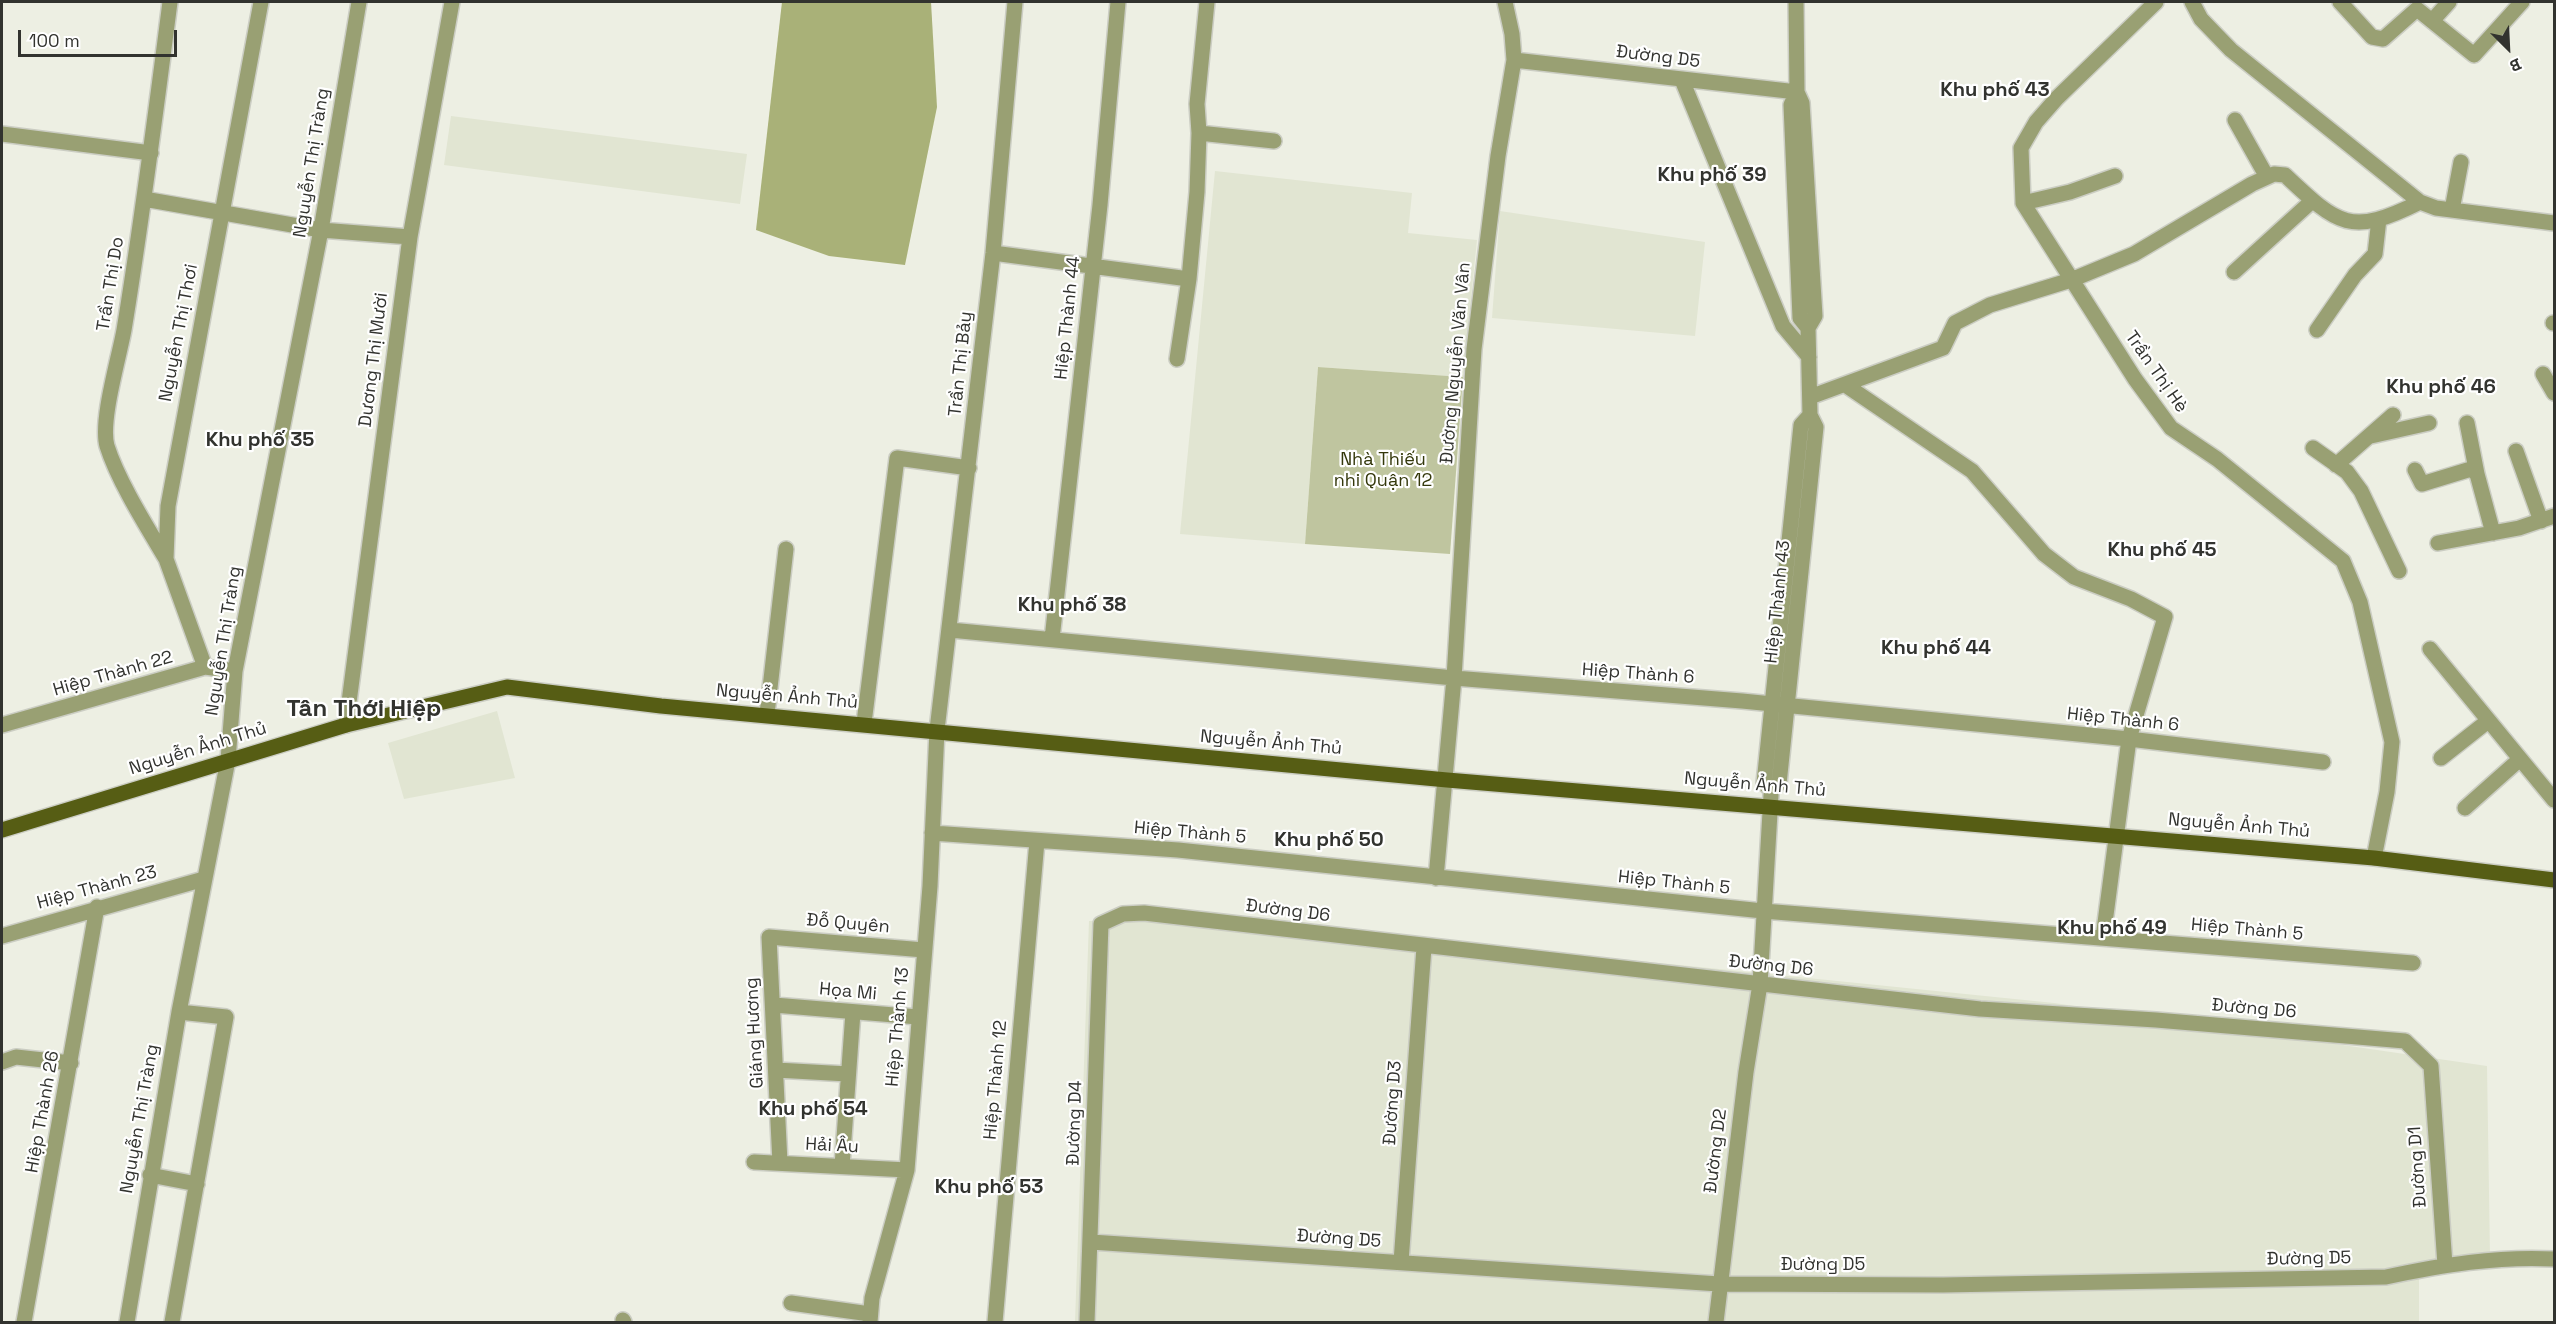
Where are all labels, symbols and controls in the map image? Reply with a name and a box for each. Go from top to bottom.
scale bar [21,18,180,56]
north arrow [2478,18,2538,78]
text: 100 m [29,29,80,52]
street label: Đường D5 [1615,41,1701,73]
text: B [2506,53,2525,77]
district label: Khu phố 43 [1940,79,2050,103]
street label: Nguyễn Thị Tràng [290,87,334,239]
district label: Khu phố 39 [1658,164,1766,188]
street label: Trần Thị Do [93,235,129,333]
street label: Hiệp Thành 44 [1051,255,1085,381]
street label: Đường Nguyễn Văn Vân [1436,261,1476,465]
street label: Nguyễn Thị Thơi [155,262,203,404]
street label: Dương Thị Mười [355,292,393,428]
street label: Trần Thị Bảy [945,310,977,418]
street label: Trần Thị Hè [2120,327,2192,417]
district label: Khu phố 46 [2386,376,2496,400]
district label: Khu phố 35 [206,429,314,453]
park label: Nhà Thiếu nhi Quận 12 [1334,449,1432,492]
street label: Hiệp Thành 43 [1761,539,1795,665]
district label: Khu phố 45 [2107,539,2217,563]
street label: Nguyễn Thị Tràng [202,565,246,717]
district label: Khu phố 38 [1018,594,1126,618]
district label: Khu phố 44 [1881,637,1991,661]
street label: Hiệp Thành 22 [51,647,175,701]
street label: Hiệp Thành 6 [1581,659,1695,689]
street label: Nguyễn Ảnh Thủ [715,680,859,714]
district label: Tân Thới Hiệp [287,695,441,723]
street label: Hiệp Thành 6 [2066,703,2180,737]
street label: Nguyễn Ảnh Thủ [127,718,269,780]
street label: Nguyễn Ảnh Thủ [1199,726,1343,760]
street label: Nguyễn Ảnh Thủ [1683,768,1827,802]
street label: Nguyễn Ảnh Thủ [2167,809,2311,843]
street label: Hiệp Thành 5 [1133,817,1247,849]
district label: Khu phố 50 [1274,829,1384,853]
street label: Hiệp Thành 23 [35,862,159,914]
street label: Hiệp Thành 5 [1617,866,1731,900]
street label: Đường D6 [1245,895,1331,927]
street label: Đỗ Quyên [805,910,891,938]
street label: Hiệp Thành 5 [2190,914,2304,946]
district label: Khu phố 49 [2057,917,2167,941]
street label: Đường D6 [1728,951,1814,981]
street label: Hiệp Thành 13 [882,966,914,1088]
street label: Giáng Hương [741,977,769,1089]
street label: Họa Mi [818,979,878,1005]
street label: Đường D6 [2211,995,2297,1023]
street label: Hiệp Thành 12 [980,1019,1012,1141]
street label: Nguyễn Thị Tràng [116,1043,164,1195]
street label: Hiệp Thành 26 [22,1049,64,1175]
street label: Đường D3 [1379,1060,1407,1146]
street label: Đường D4 [1063,1080,1087,1166]
district label: Khu phố 54 [758,1098,868,1122]
street label: Đường D2 [1700,1108,1732,1194]
street label: Đường D1 [2404,1126,2432,1208]
street label: Hải Âu [805,1134,859,1158]
district label: Khu phố 53 [935,1176,1043,1200]
street label: Đường D5 [1296,1225,1382,1253]
street label: Đường D5 [2266,1247,2352,1271]
street label: Đường D5 [1781,1254,1865,1276]

